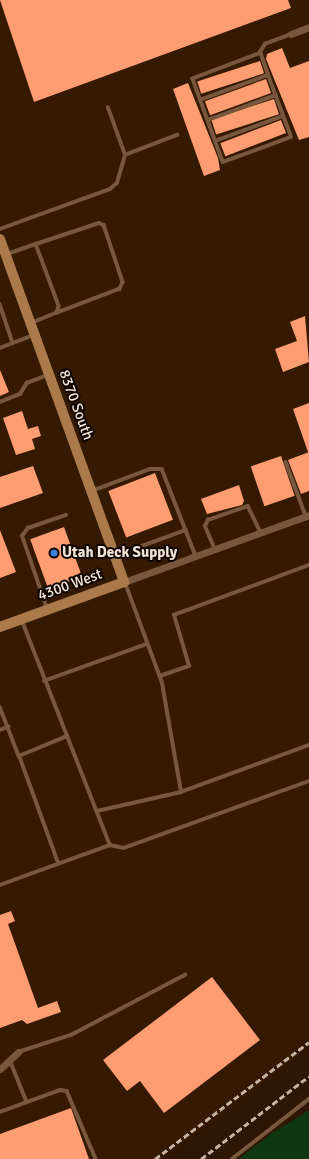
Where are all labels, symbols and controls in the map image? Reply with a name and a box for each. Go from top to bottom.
street label: 8370 South [55,367,97,443]
place label: Utah Deck Supply [62,544,177,562]
marker: Utah Deck Supply [49,548,59,558]
street label: 4300 West [35,565,105,605]

